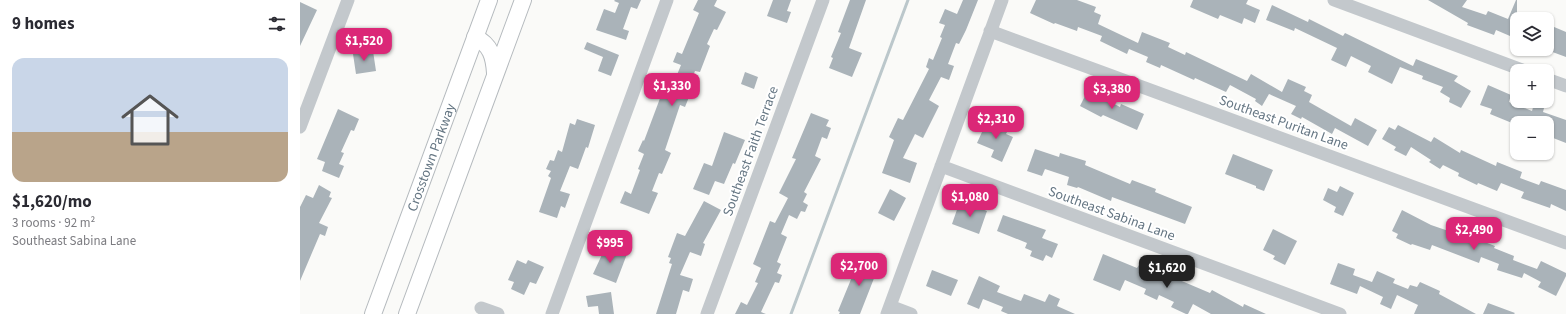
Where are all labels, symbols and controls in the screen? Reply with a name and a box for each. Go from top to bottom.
text: 9 homes [12,12,74,36]
map controls [1510,12,1554,160]
button: layers [1510,12,1554,56]
icon: filters [266,13,288,35]
pin: $1,520 [331,28,397,62]
text: $1,520 [345,32,383,50]
button: + [1510,64,1554,108]
pin: $1,330 [639,73,705,107]
pin: $3,380 [1079,76,1145,110]
text: $1,330 [653,77,691,95]
text: $3,380 [1093,80,1131,98]
street label: Southeast Faith Terrace [718,83,784,219]
icon: home [114,84,186,156]
street label: Southeast Puritan Lane [1216,90,1351,156]
street label: Crosstown Parkway [403,100,461,215]
pin: $2,310 [963,106,1029,140]
text: $2,310 [977,110,1015,128]
button: − [1510,116,1554,160]
street label: Southeast Sabina Lane [1045,182,1178,246]
pin: $1,080 [937,184,1003,218]
text: $1,080 [951,188,989,206]
text: $1,620/mo [12,190,92,214]
text: 3 rooms · 92 m² [12,214,95,232]
pin: $2,490 [1441,217,1507,251]
text: $2,490 [1455,221,1493,239]
pin: $995 [586,230,634,264]
text: Southeast Sabina Lane [12,232,136,250]
text: $995 [596,234,624,252]
pin: $2,700 [826,253,892,287]
pin: $1,620 [1134,255,1200,289]
text: $2,700 [840,257,878,275]
text: $1,620 [1148,259,1186,277]

